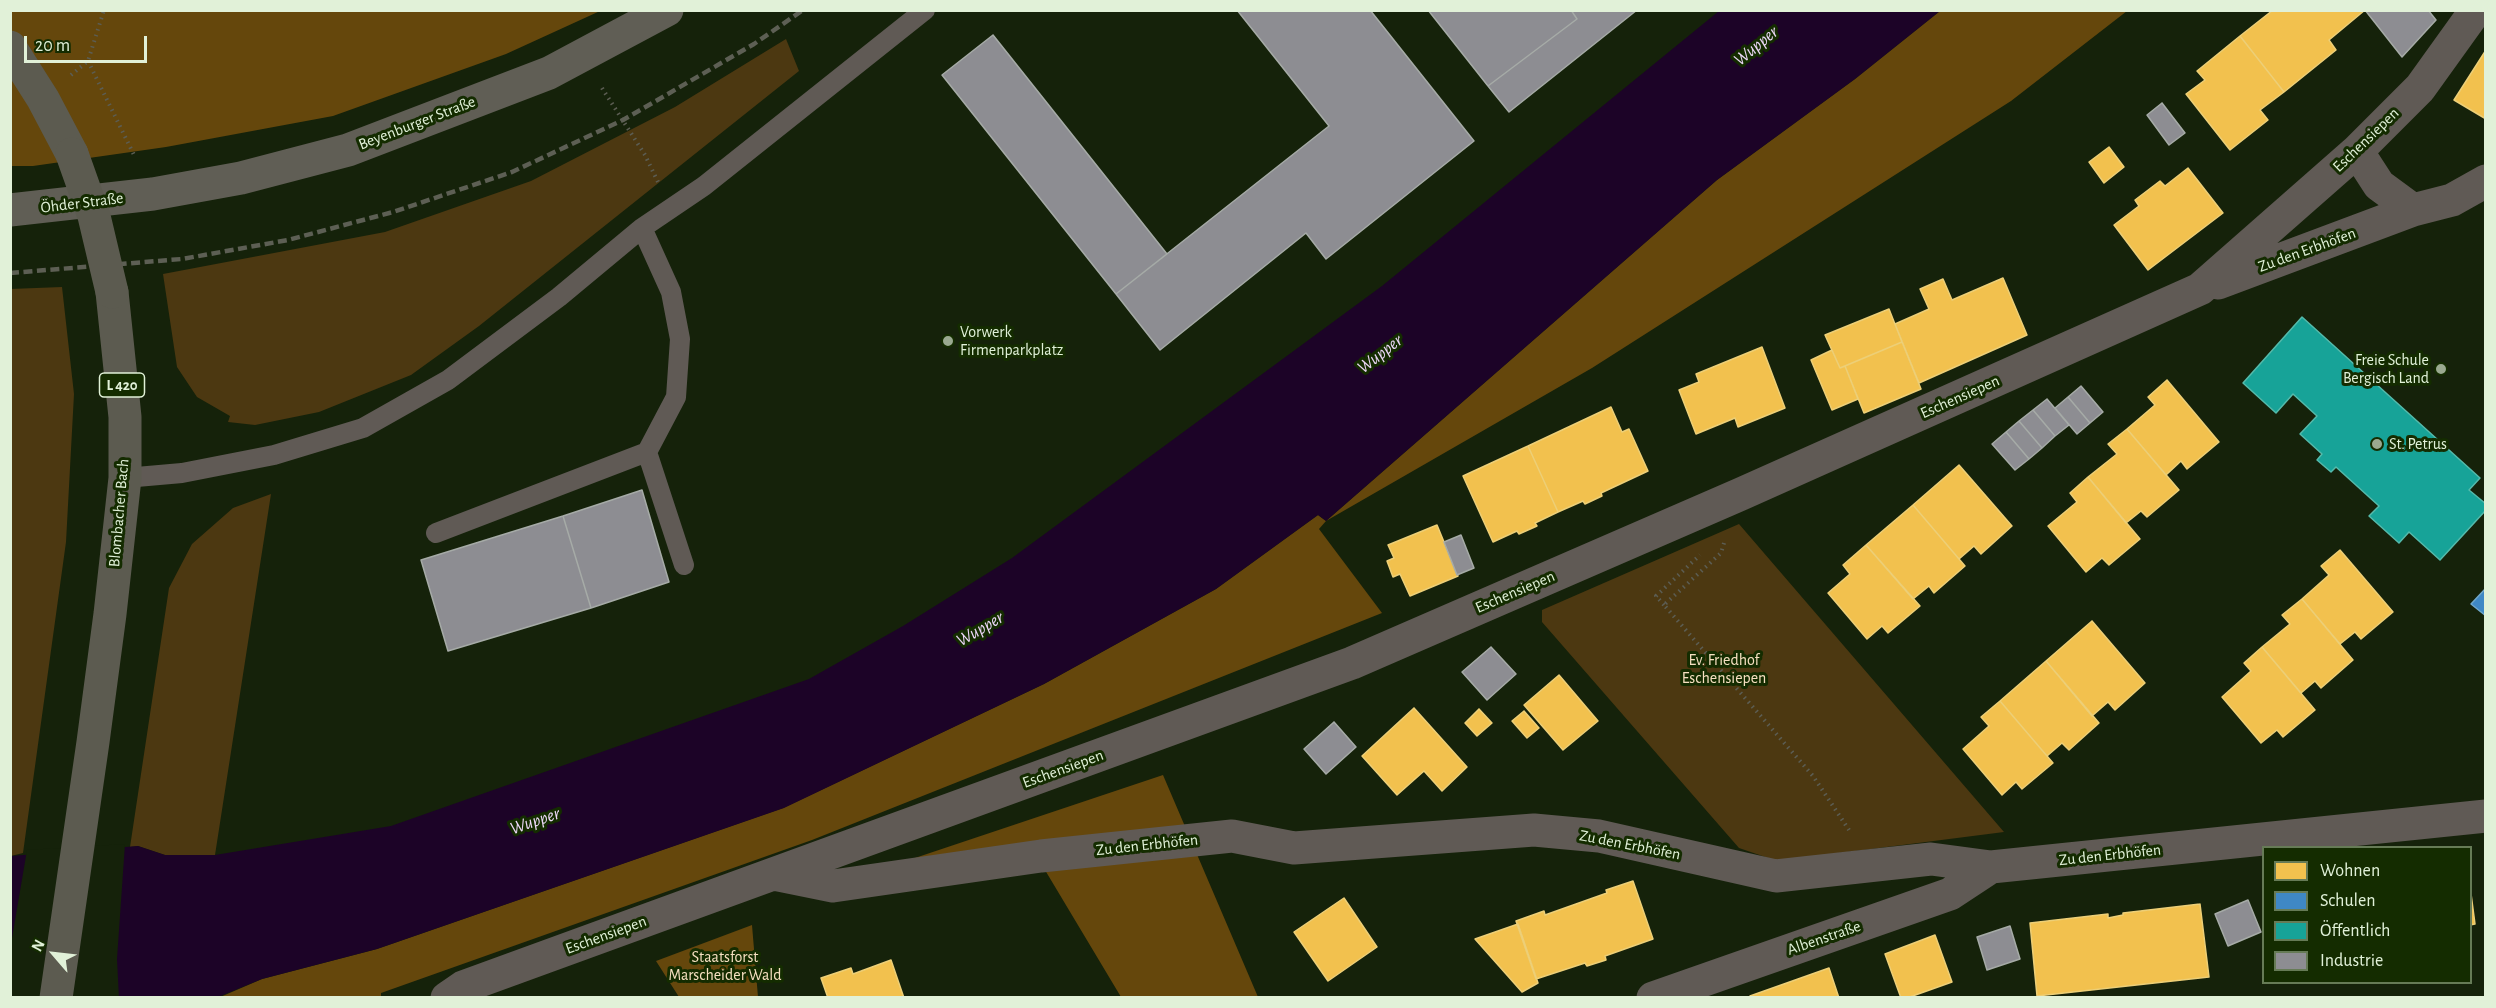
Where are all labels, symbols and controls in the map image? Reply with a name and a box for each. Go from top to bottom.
water label: Wupper [1729,21,1783,71]
scale bar [27,24,150,62]
text: 20 m [35,37,70,55]
street label: Beyenburger Straße [356,92,478,154]
street label: Eschensiepen [2329,104,2403,176]
street label: Öhder Straße [40,188,124,218]
street label: Zu den Erbhöfen [2256,223,2358,277]
place label: Vorwerk Firmenparkplatz [960,322,1063,360]
water label: Wupper [1353,330,1407,378]
marker: Vorwerk Firmenparkplatz [941,334,955,348]
place label: Freie Schule Bergisch Land [2343,350,2429,388]
marker: Freie Schule Bergisch Land [2434,362,2448,376]
street label: Eschensiepen [1917,371,2003,423]
road number: L 420 [100,373,144,397]
place label: St. Petrus [2389,434,2447,454]
marker: St. Petrus [2370,437,2384,451]
street label: Blombacher Bach [105,458,133,568]
street label: Eschensiepen [1472,567,1558,617]
water label: Wupper [952,607,1008,651]
park label: Ev. Friedhof Eschensiepen [1682,650,1766,688]
street label: Eschensiepen [1020,745,1106,793]
water label: Wupper [507,802,563,840]
street label: Zu den Erbhöfen [1578,826,1682,864]
street label: Zu den Erbhöfen [1095,830,1199,860]
street label: Zu den Erbhöfen [2058,840,2162,870]
legend [2262,846,2472,984]
text: Wohnen [2320,862,2380,880]
text: Schulen [2320,892,2376,910]
street label: Eschensiepen [563,911,649,959]
street label: Albenstraße [1785,916,1863,960]
text: Öffentlich [2320,922,2390,940]
north arrow [24,924,84,984]
text: N [28,937,48,954]
park label: Staatsforst Marscheider Wald [668,947,782,985]
text: Industrie [2320,952,2383,970]

